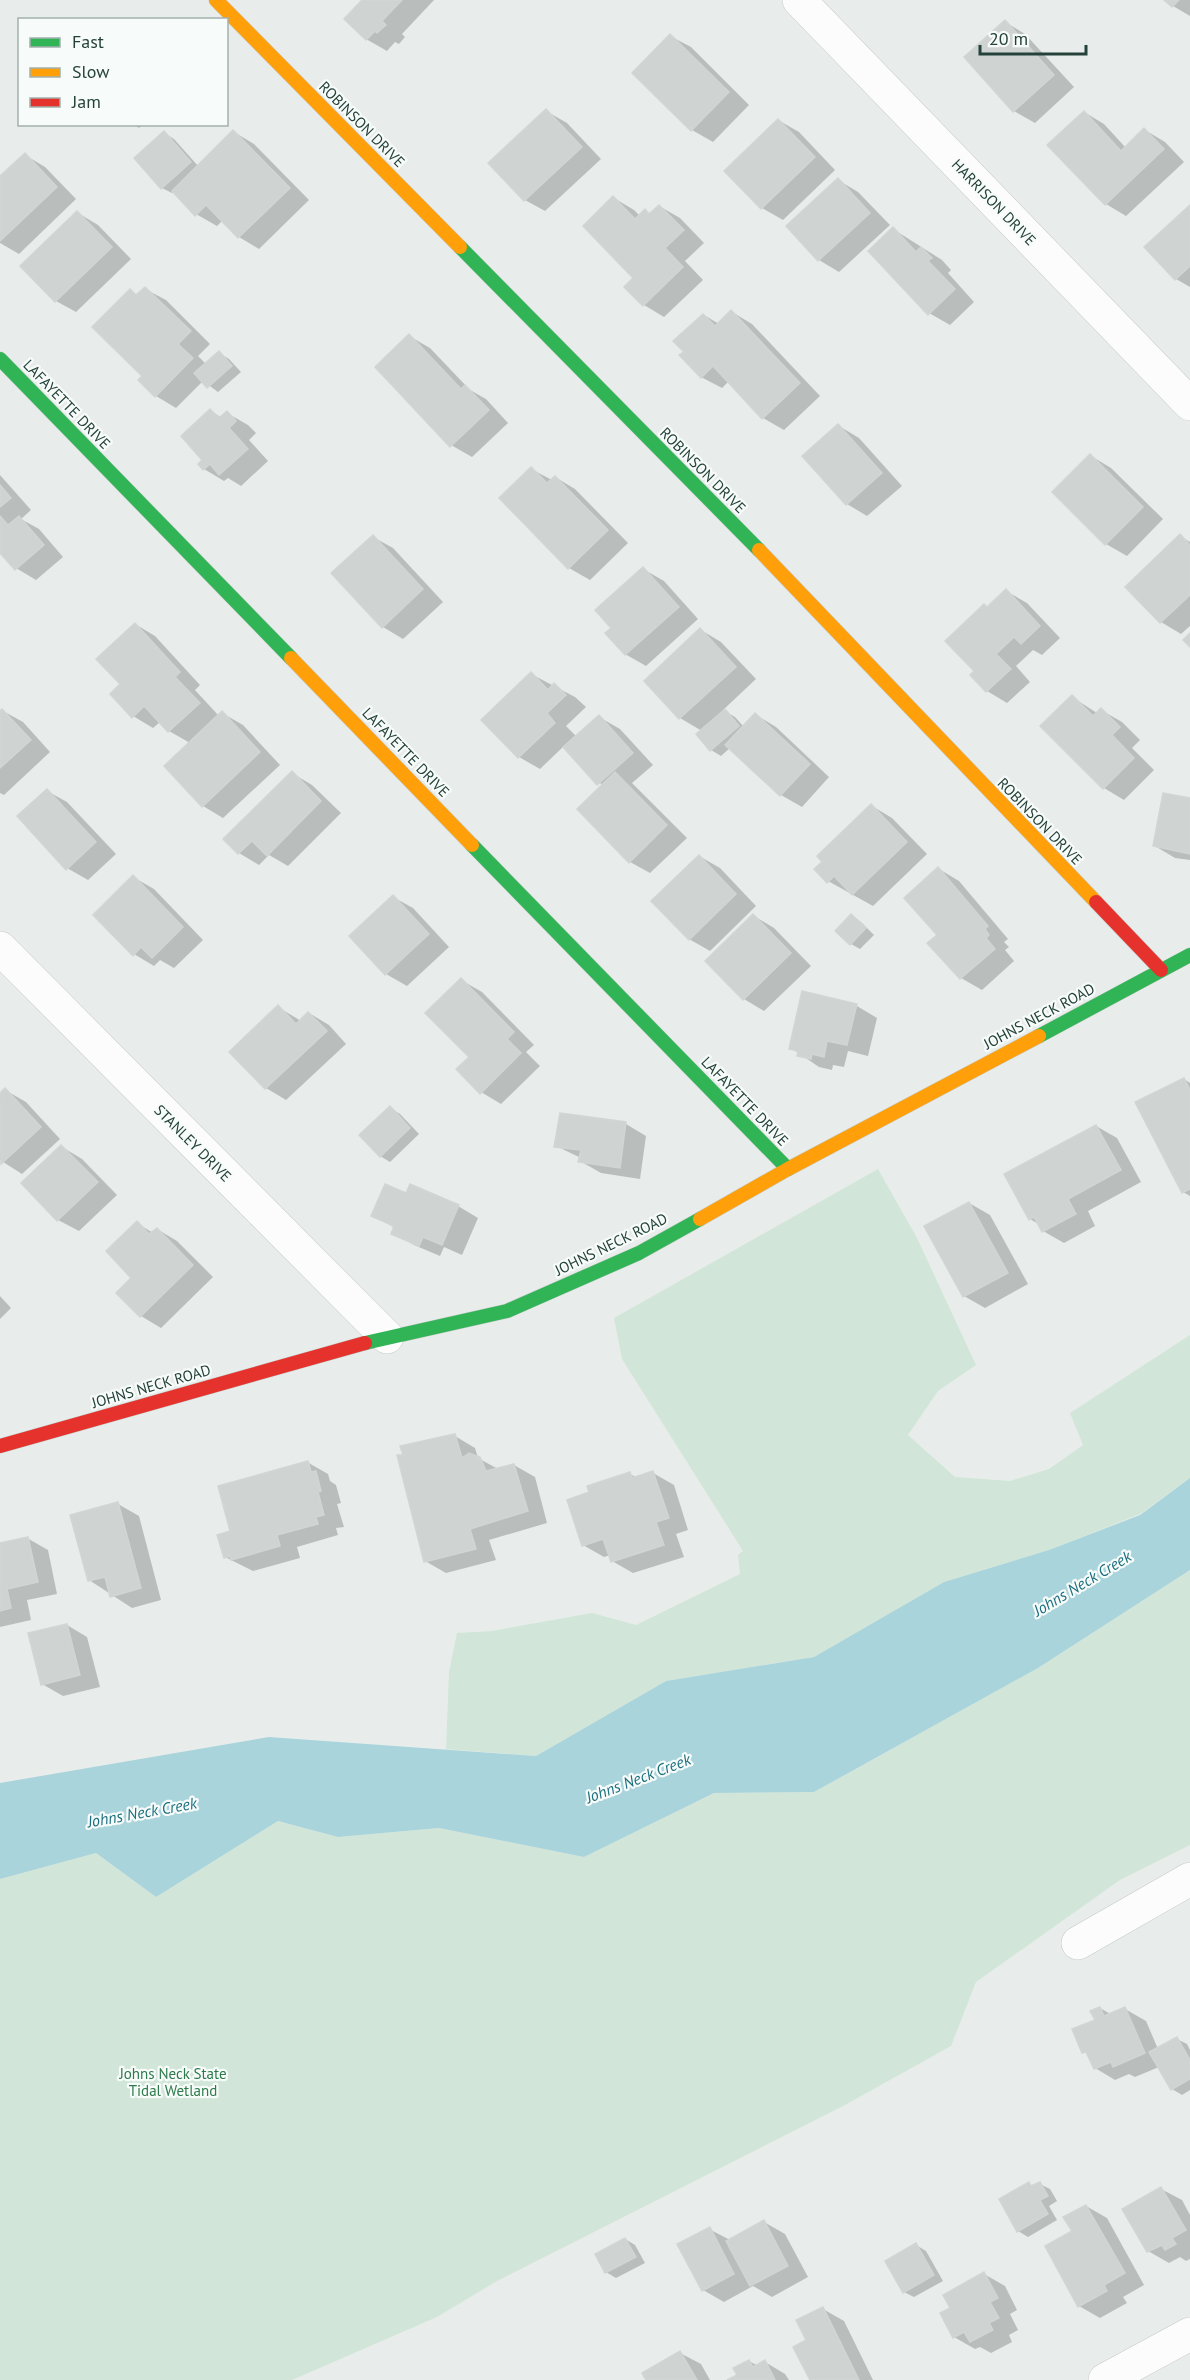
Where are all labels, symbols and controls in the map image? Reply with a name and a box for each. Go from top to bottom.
legend [18,18,228,126]
scale bar [980,18,1086,56]
text: 20 m [989,27,1028,50]
text: Fast [72,30,104,53]
text: Slow [72,60,110,83]
street label: ROBINSON DRIVE [315,77,409,171]
text: Jam [71,90,101,113]
street label: HARRISON DRIVE [948,155,1040,249]
street label: LAFAYETTE DRIVE [19,355,115,453]
street label: ROBINSON DRIVE [656,423,750,517]
street label: LAFAYETTE DRIVE [358,703,454,801]
street label: ROBINSON DRIVE [994,773,1086,869]
street label: JOHNS NECK ROAD [979,979,1098,1054]
street label: LAFAYETTE DRIVE [697,1052,793,1150]
street label: STANLEY DRIVE [150,1100,236,1186]
street label: JOHNS NECK ROAD [551,1209,670,1280]
street label: JOHNS NECK ROAD [88,1360,213,1412]
water label: Johns Neck Creek [1029,1545,1135,1621]
water label: Johns Neck Creek [582,1749,694,1808]
water label: Johns Neck Creek [85,1792,199,1832]
park label: Johns Neck State Tidal Wetland [118,2064,227,2100]

